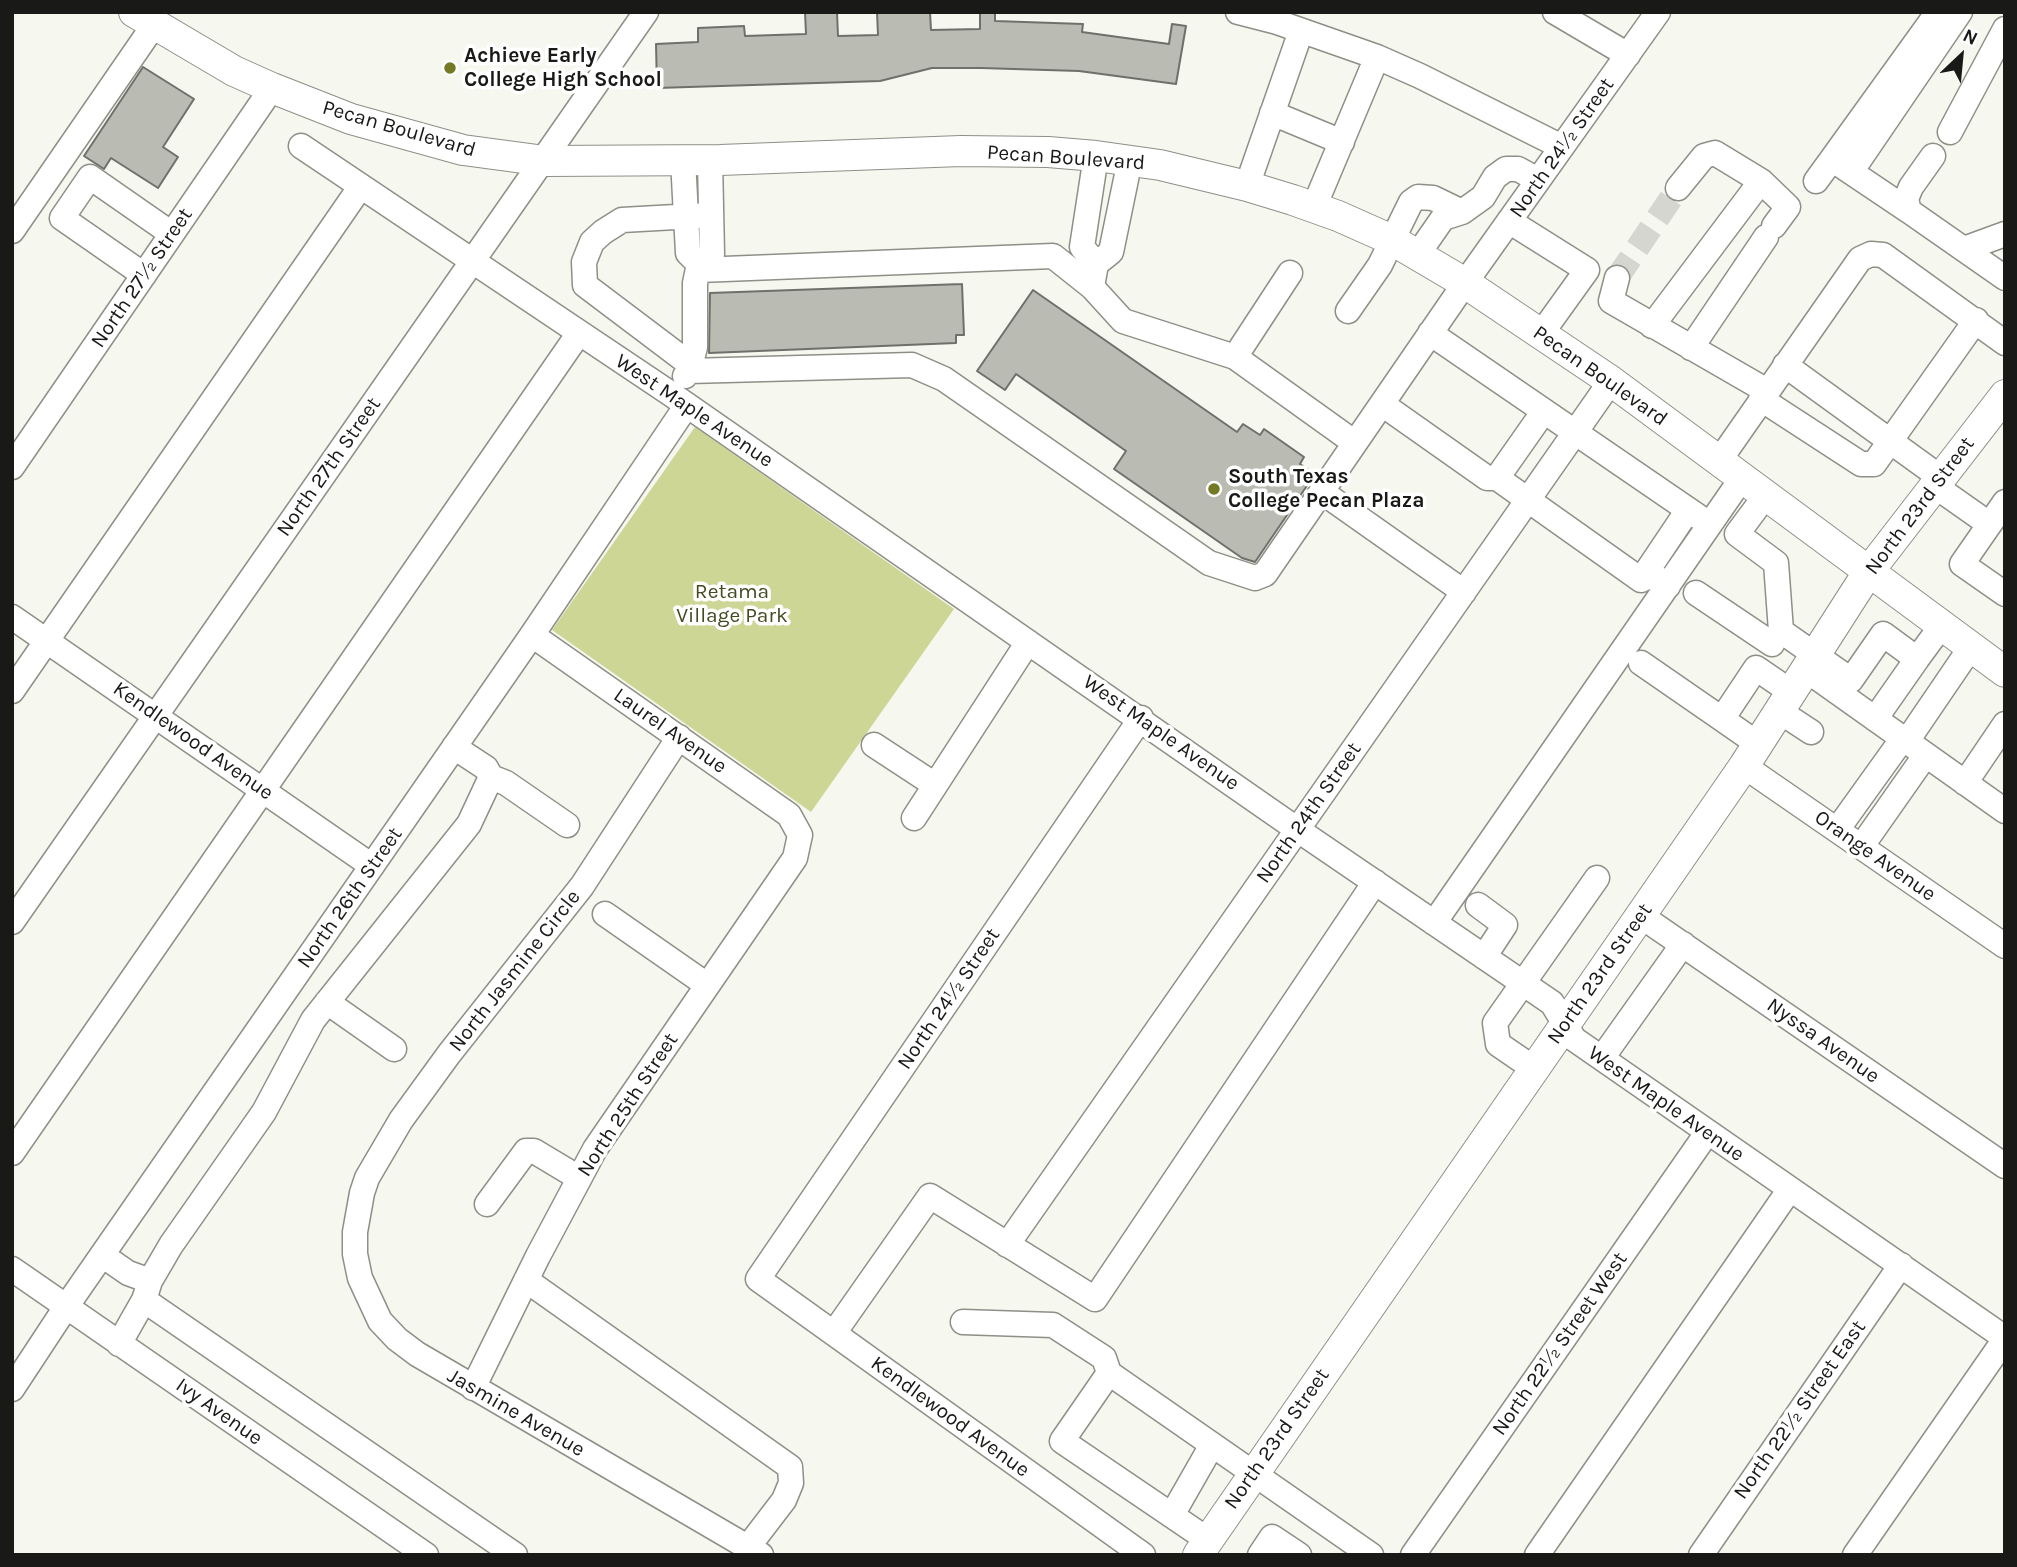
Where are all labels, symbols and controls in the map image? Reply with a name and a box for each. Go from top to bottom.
north arrow [1926,21,1996,91]
text: N [1959,24,1981,50]
place label: Achieve Early College High School [464,43,662,93]
marker: Achieve Early College High School [442,60,458,76]
street label: North 24½ Street [1504,73,1620,223]
street label: Pecan Boulevard [319,95,479,163]
street label: Pecan Boulevard [986,140,1146,176]
street label: North 27½ Street [86,203,198,353]
street label: Pecan Boulevard [1528,320,1672,432]
street label: West Maple Avenue [610,349,778,473]
street label: North 27th Street [272,393,386,541]
street label: North 23rd Street [1860,432,1980,580]
place label: South Texas College Pecan Plaza [1228,464,1424,514]
marker: South Texas College Pecan Plaza [1206,481,1222,497]
park label: Retama Village Park [676,579,788,629]
street label: West Maple Avenue [1078,670,1244,796]
street label: Kendlewood Avenue [108,676,278,806]
street label: Laurel Avenue [609,683,731,779]
street label: North 24th Street [1251,738,1367,888]
street label: Orange Avenue [1810,805,1940,907]
street label: North 26th Street [292,823,408,973]
street label: North Jasmine Circle [444,885,586,1057]
street label: North 23rd Street [1542,899,1658,1049]
street label: North 24½ Street [892,924,1006,1074]
street label: Nyssa Avenue [1762,993,1884,1089]
street label: North 25th Street [572,1028,684,1182]
street label: West Maple Avenue [1583,1041,1749,1167]
street label: North 22½ Street West [1487,1247,1633,1441]
street label: North 22½ Street East [1729,1316,1871,1504]
street label: Kendlewood Avenue [866,1351,1034,1483]
street label: Jasmine Avenue [443,1363,589,1463]
street label: North 23rd Street [1219,1364,1335,1514]
street label: Ivy Avenue [171,1373,267,1451]

